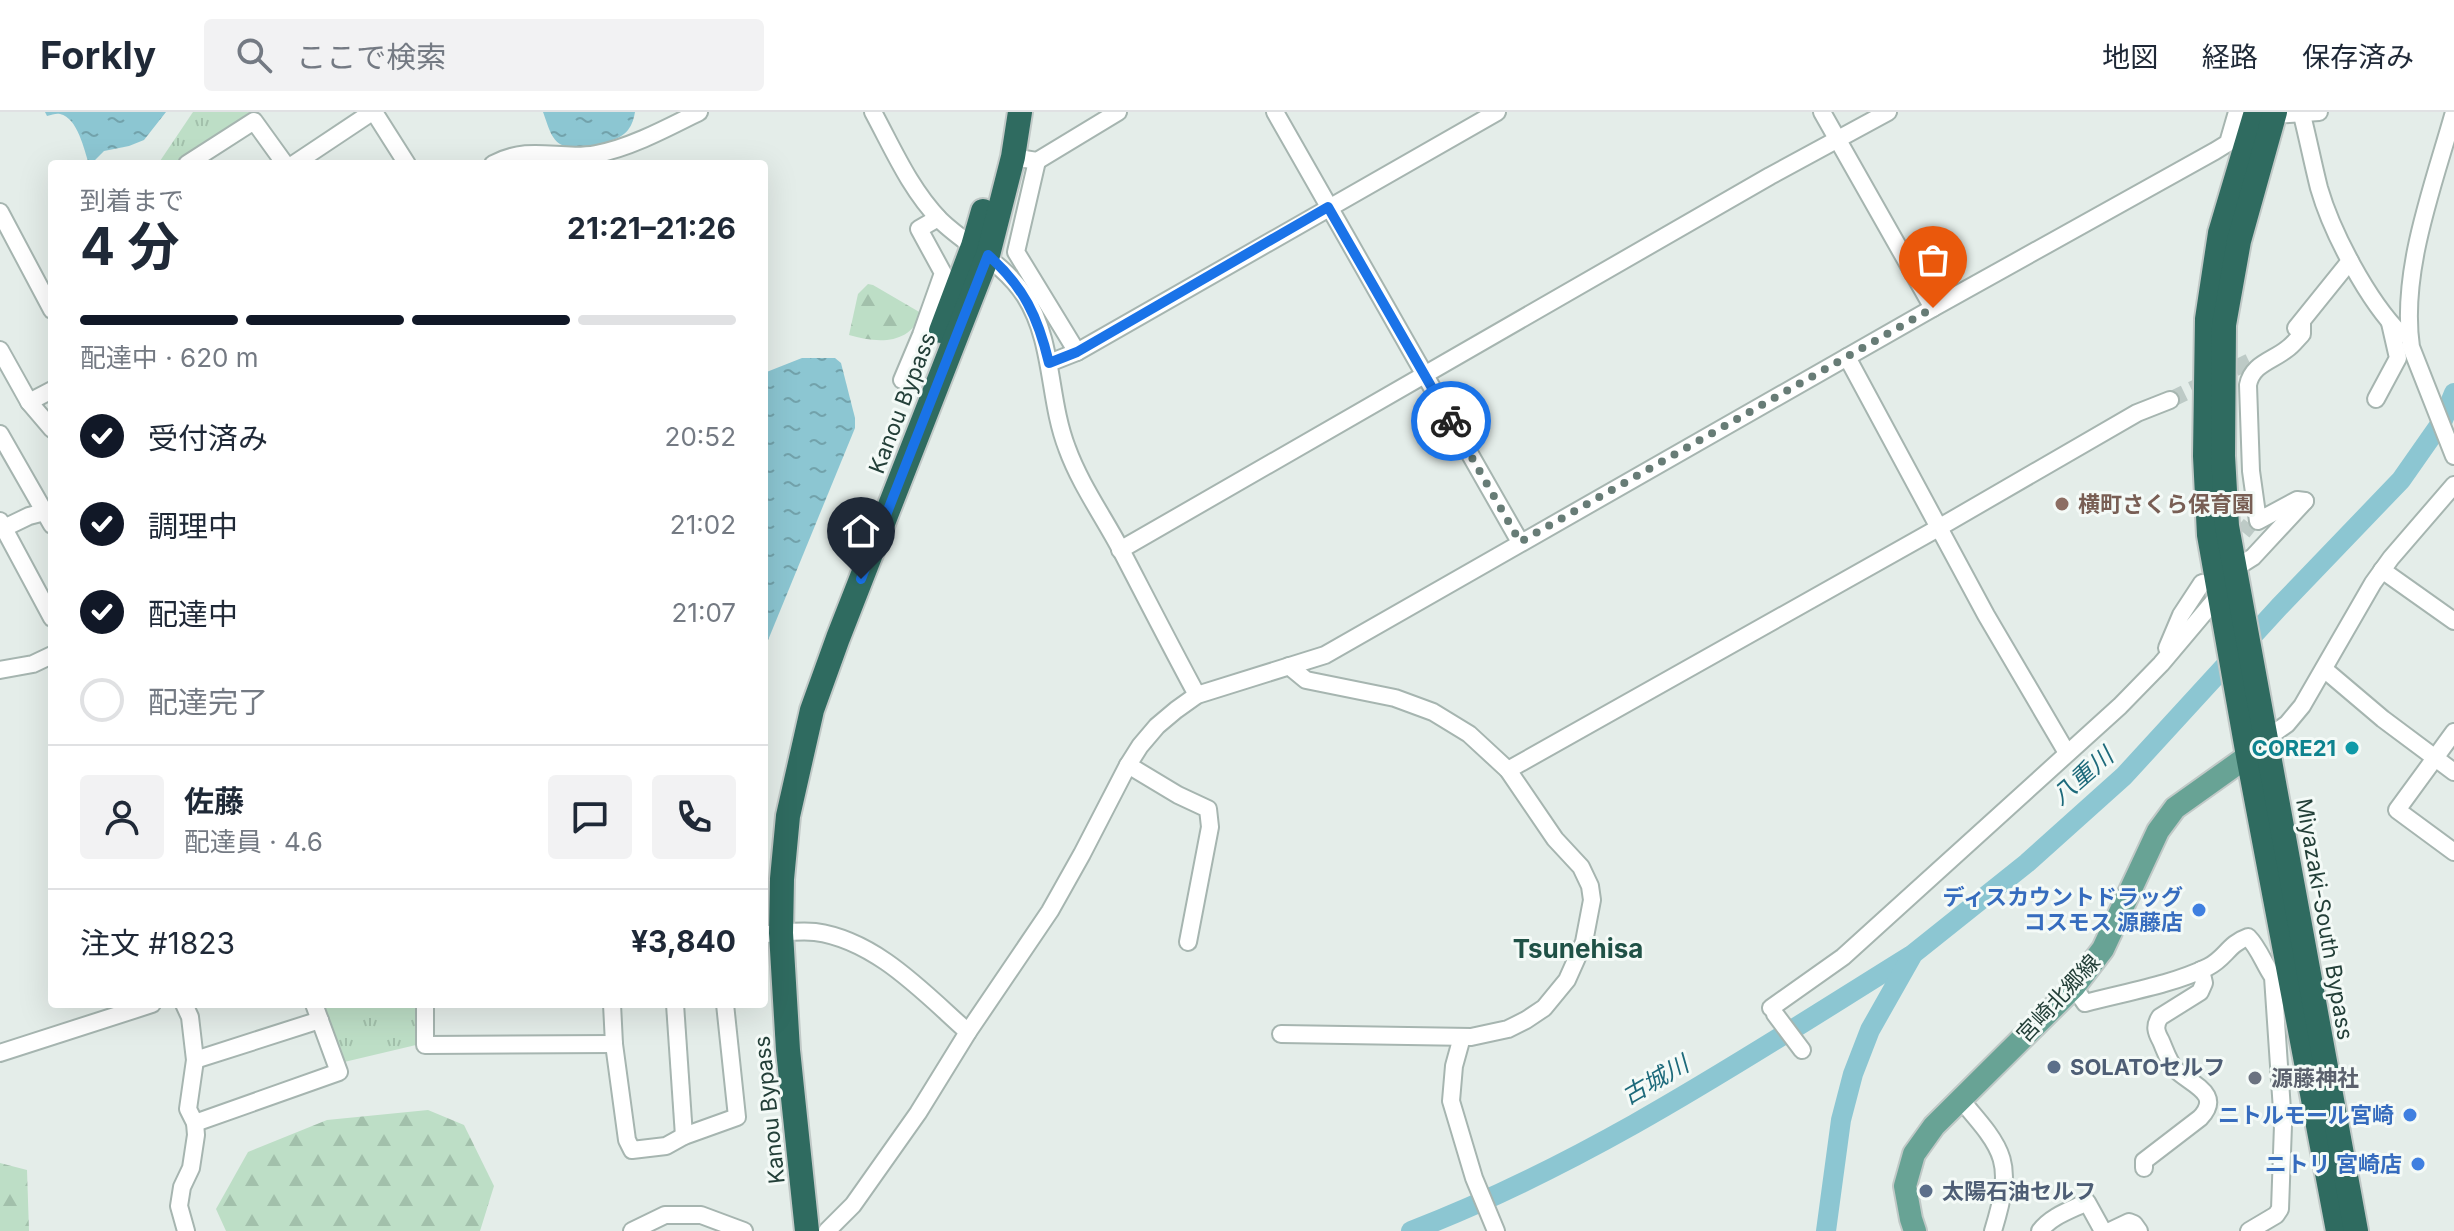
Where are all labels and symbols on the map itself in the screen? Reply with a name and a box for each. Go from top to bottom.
pin [1899,226,1967,308]
street label: Kanou Bypass [863,329,941,477]
courier [1411,381,1491,461]
place label: 横町さくら保育園 [2078,491,2254,517]
marker: 横町さくら保育園 [2053,495,2071,513]
pin [827,497,895,579]
place label: CORE21 [2252,735,2336,761]
water label: 八重川 [2045,739,2121,811]
marker: CORE21 [2343,739,2361,757]
street label: Miyazaki-South Bypass [2291,796,2359,1042]
place label: ディスカウントドラッグ コスモス 源藤店 [1943,884,2183,935]
marker: ディスカウントドラッグ コスモス 源藤店 [2190,901,2208,919]
district label: Tsunehisa [1513,933,1643,964]
street label: 宮崎北郷線 [2011,949,2105,1047]
street label: Kanou Bypass [748,1035,790,1185]
water label: 古城川 [1617,1048,1696,1111]
place label: SOLATOセルフ [2070,1054,2225,1080]
marker: SOLATOセルフ [2045,1058,2063,1076]
place label: 源藤神社 [2271,1065,2359,1091]
marker: 源藤神社 [2246,1069,2264,1087]
place label: ニトルモール宮崎 [2218,1102,2394,1128]
marker: ニトルモール宮崎 [2401,1106,2419,1124]
place label: ニトリ 宮崎店 [2265,1151,2402,1177]
marker: ニトリ 宮崎店 [2409,1155,2427,1173]
place label: 太陽石油セルフ [1942,1178,2096,1204]
marker: 太陽石油セルフ [1917,1182,1935,1200]

